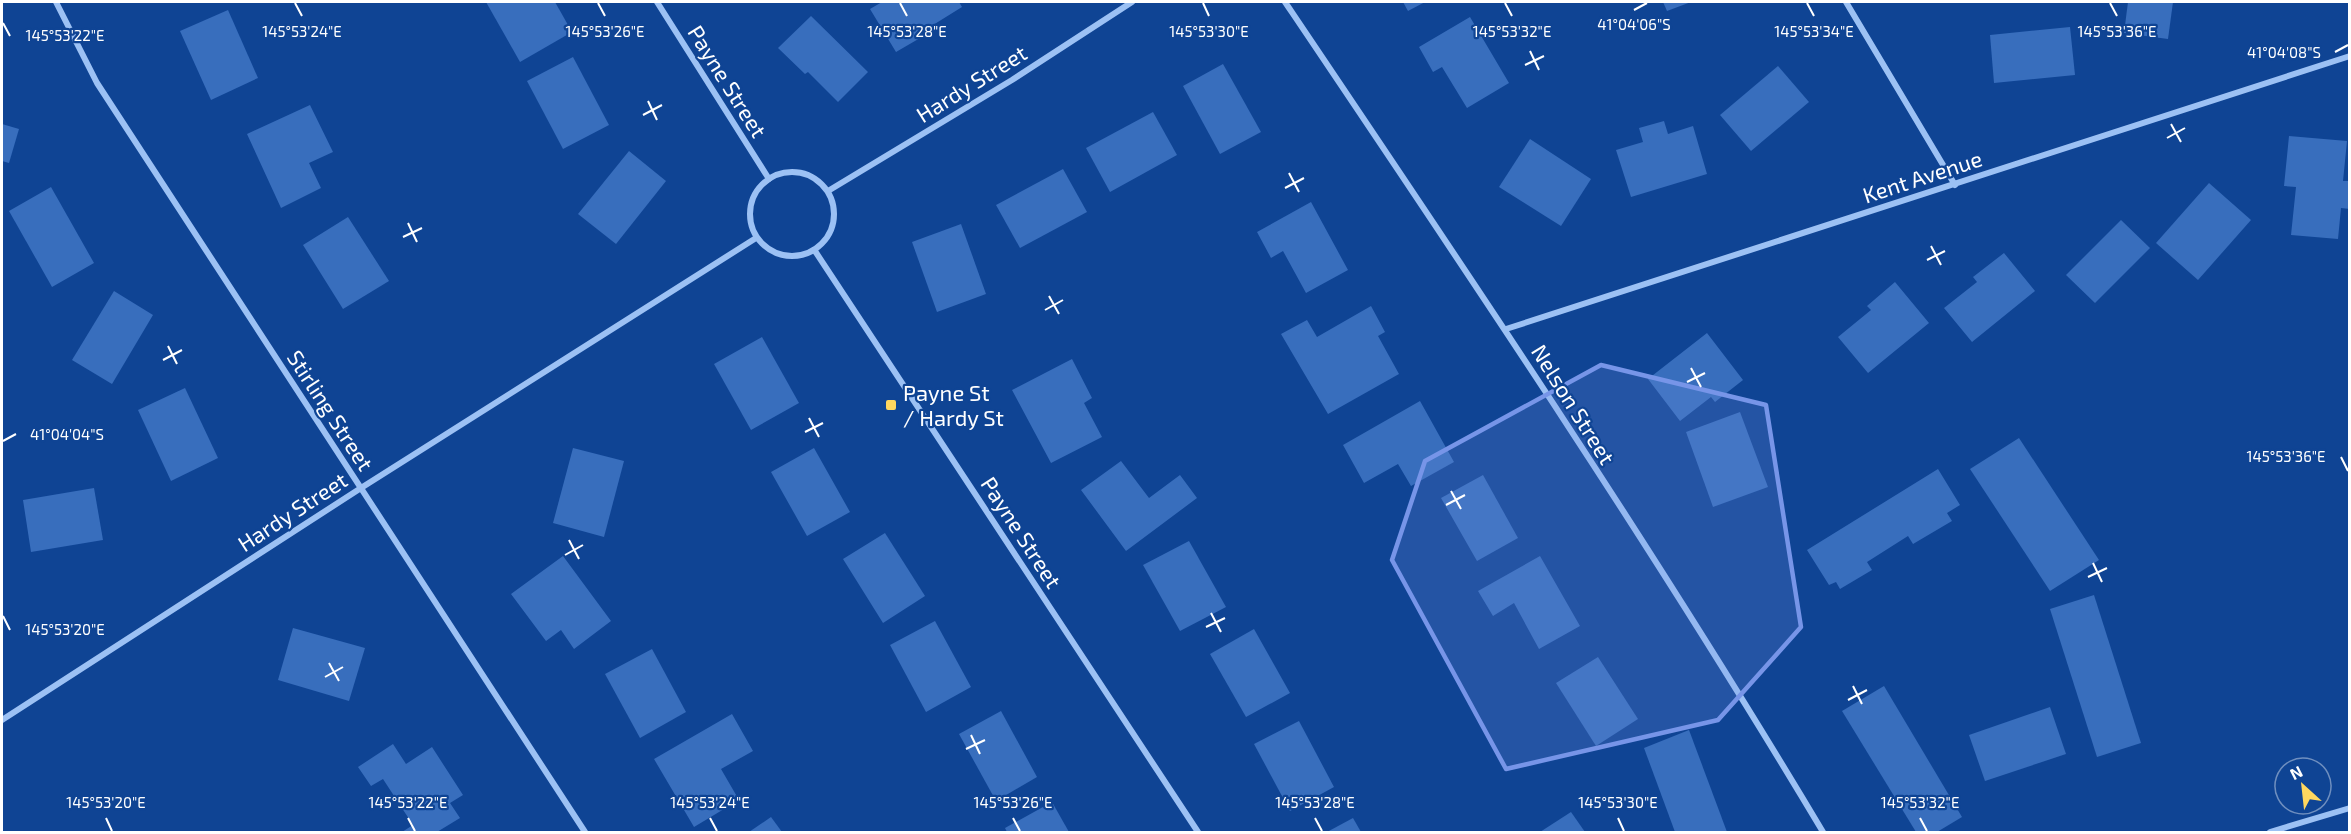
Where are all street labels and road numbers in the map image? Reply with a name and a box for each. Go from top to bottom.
street label: Payne Street [683,20,773,142]
street label: Hardy Street [911,39,1031,127]
street label: Kent Avenue [1859,145,1985,207]
street label: Nelson Street [1527,339,1621,469]
street label: Stirling Street [283,345,379,475]
street label: Hardy Street [232,466,352,556]
street label: Payne Street [976,472,1068,592]

